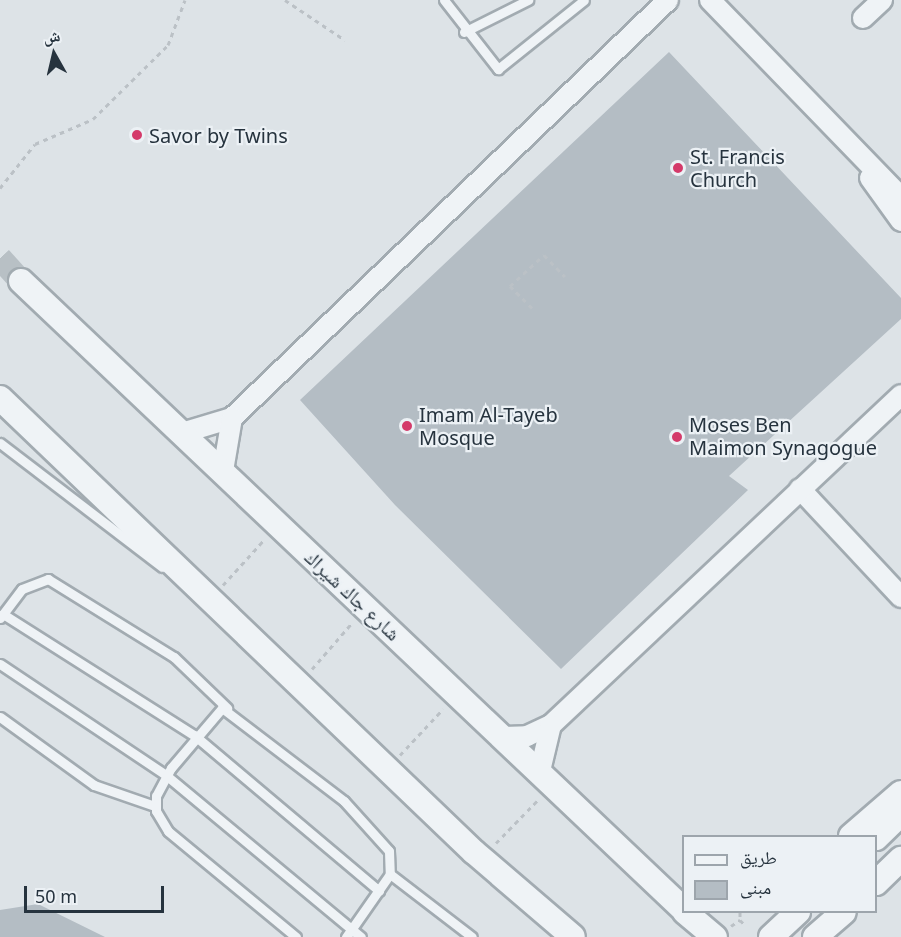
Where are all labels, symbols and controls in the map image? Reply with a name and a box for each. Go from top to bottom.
north arrow [24,24,84,84]
text: ش [42,24,61,48]
place label: Savor by Twins [149,123,288,147]
marker: Savor by Twins [130,128,144,142]
place label: St. Francis Church [690,144,785,191]
marker: St. Francis Church [671,161,685,175]
place label: Imam Al-Tayeb Mosque [419,402,558,449]
place label: Moses Ben Maimon Synagogue [689,413,877,460]
marker: Imam Al-Tayeb Mosque [400,419,414,433]
marker: Moses Ben Maimon Synagogue [670,430,684,444]
street label: شارع جاك شيراك [300,545,406,645]
legend [682,835,877,913]
text: طريق [740,845,777,869]
scale bar [27,874,166,912]
text: مبنى [740,875,771,899]
text: 50 m [35,884,77,908]

